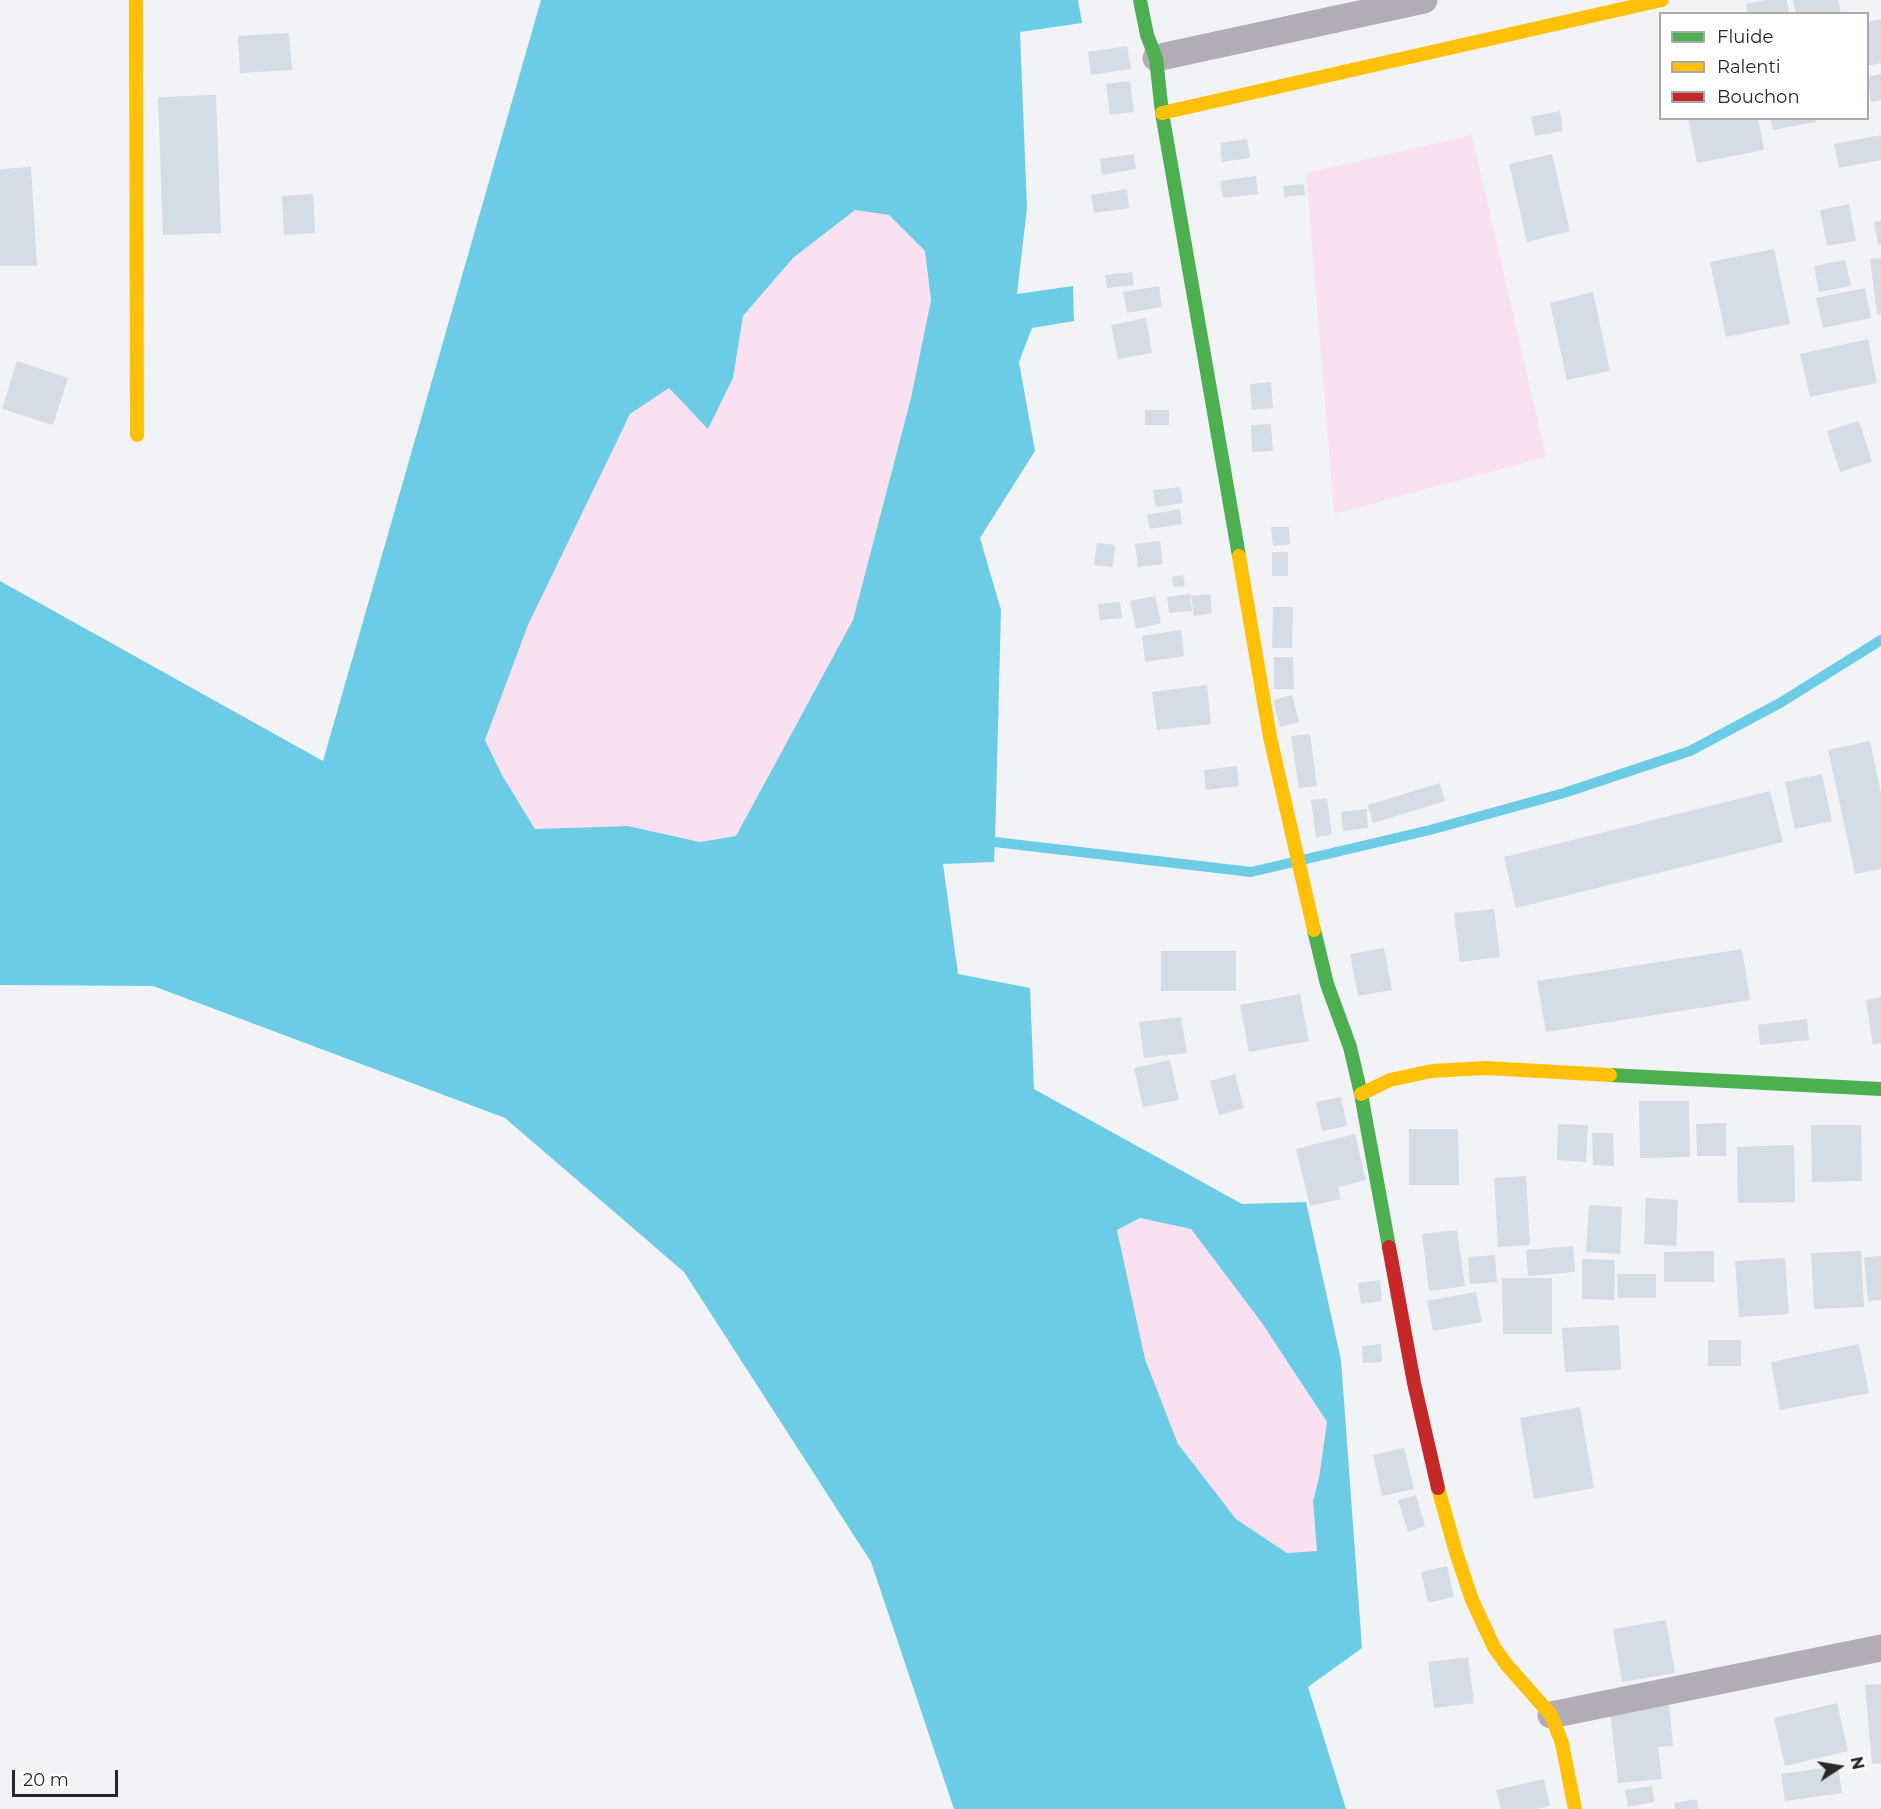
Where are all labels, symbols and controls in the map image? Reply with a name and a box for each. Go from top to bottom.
legend [1659,12,1869,120]
text: Fluide [1717,26,1773,48]
text: Ralenti [1717,56,1781,78]
text: Bouchon [1717,86,1800,108]
north arrow [1809,1737,1869,1797]
text: N [1846,1755,1868,1771]
scale bar [15,1758,122,1796]
text: 20 m [23,1769,69,1791]

